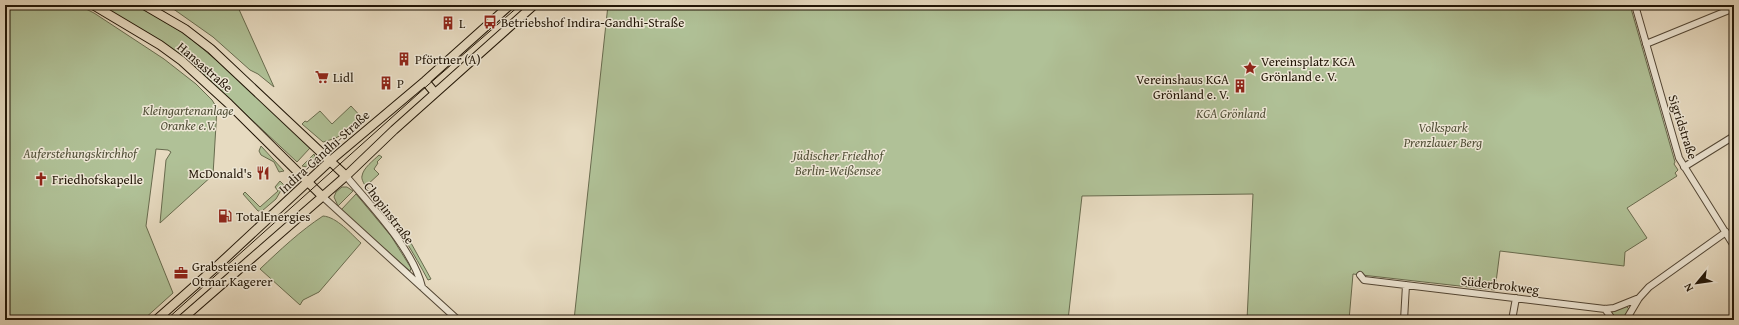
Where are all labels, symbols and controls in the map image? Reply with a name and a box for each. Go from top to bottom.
place label: Betriebshof Indira-Gandhi-Straße [501,13,684,32]
place label: L [459,14,466,33]
bus stop icon: Betriebshof Indira-Gandhi-Straße [482,14,498,30]
building icon: L [440,15,456,31]
street label: Hansastraße [173,37,237,97]
place label: Pförtner (A) [415,50,481,69]
building icon: Pförtner (A) [396,51,412,67]
place label: Vereinsplatz KGA Grönland e. V. [1261,52,1356,86]
place icon: Vereinsplatz KGA Grönland e. V. [1242,60,1258,76]
place label: Lidl [333,68,354,87]
supermarket icon: Lidl [314,69,330,85]
place label: Vereinshaus KGA Grönland e. V. [1136,70,1229,104]
place label: P [397,74,404,93]
building icon: P [378,75,394,91]
building icon: Vereinshaus KGA Grönland e. V. [1232,78,1248,94]
street label: Sigridstraße [1664,92,1702,162]
park label: Kleingartenanlage Oranke e.V. [141,101,234,135]
park label: KGA Grönland [1195,104,1266,123]
street label: Indira-Gandhi-Straße [274,106,374,198]
park label: Volkspark Prenzlauer Berg [1403,118,1482,152]
park label: Auferstehungskirchhof [22,144,139,163]
park label: Jüdischer Friedhof Berlin-Weißensee [791,146,885,180]
place label: McDonald's [189,164,252,183]
restaurant icon: McDonald's [255,165,271,181]
place label: Friedhofskapelle [52,170,143,189]
church icon: Friedhofskapelle [33,171,49,187]
street label: Chopinstraße [359,178,419,248]
place label: TotalEnergies [236,207,311,226]
fuel station icon: TotalEnergies [217,208,233,224]
place label: Grabsteiene Otmar Kagerer [192,257,273,291]
north arrow [1677,263,1717,303]
office icon: Grabsteiene Otmar Kagerer [173,265,189,281]
street label: Süderbrokweg [1460,271,1541,299]
text: N [1679,280,1697,295]

